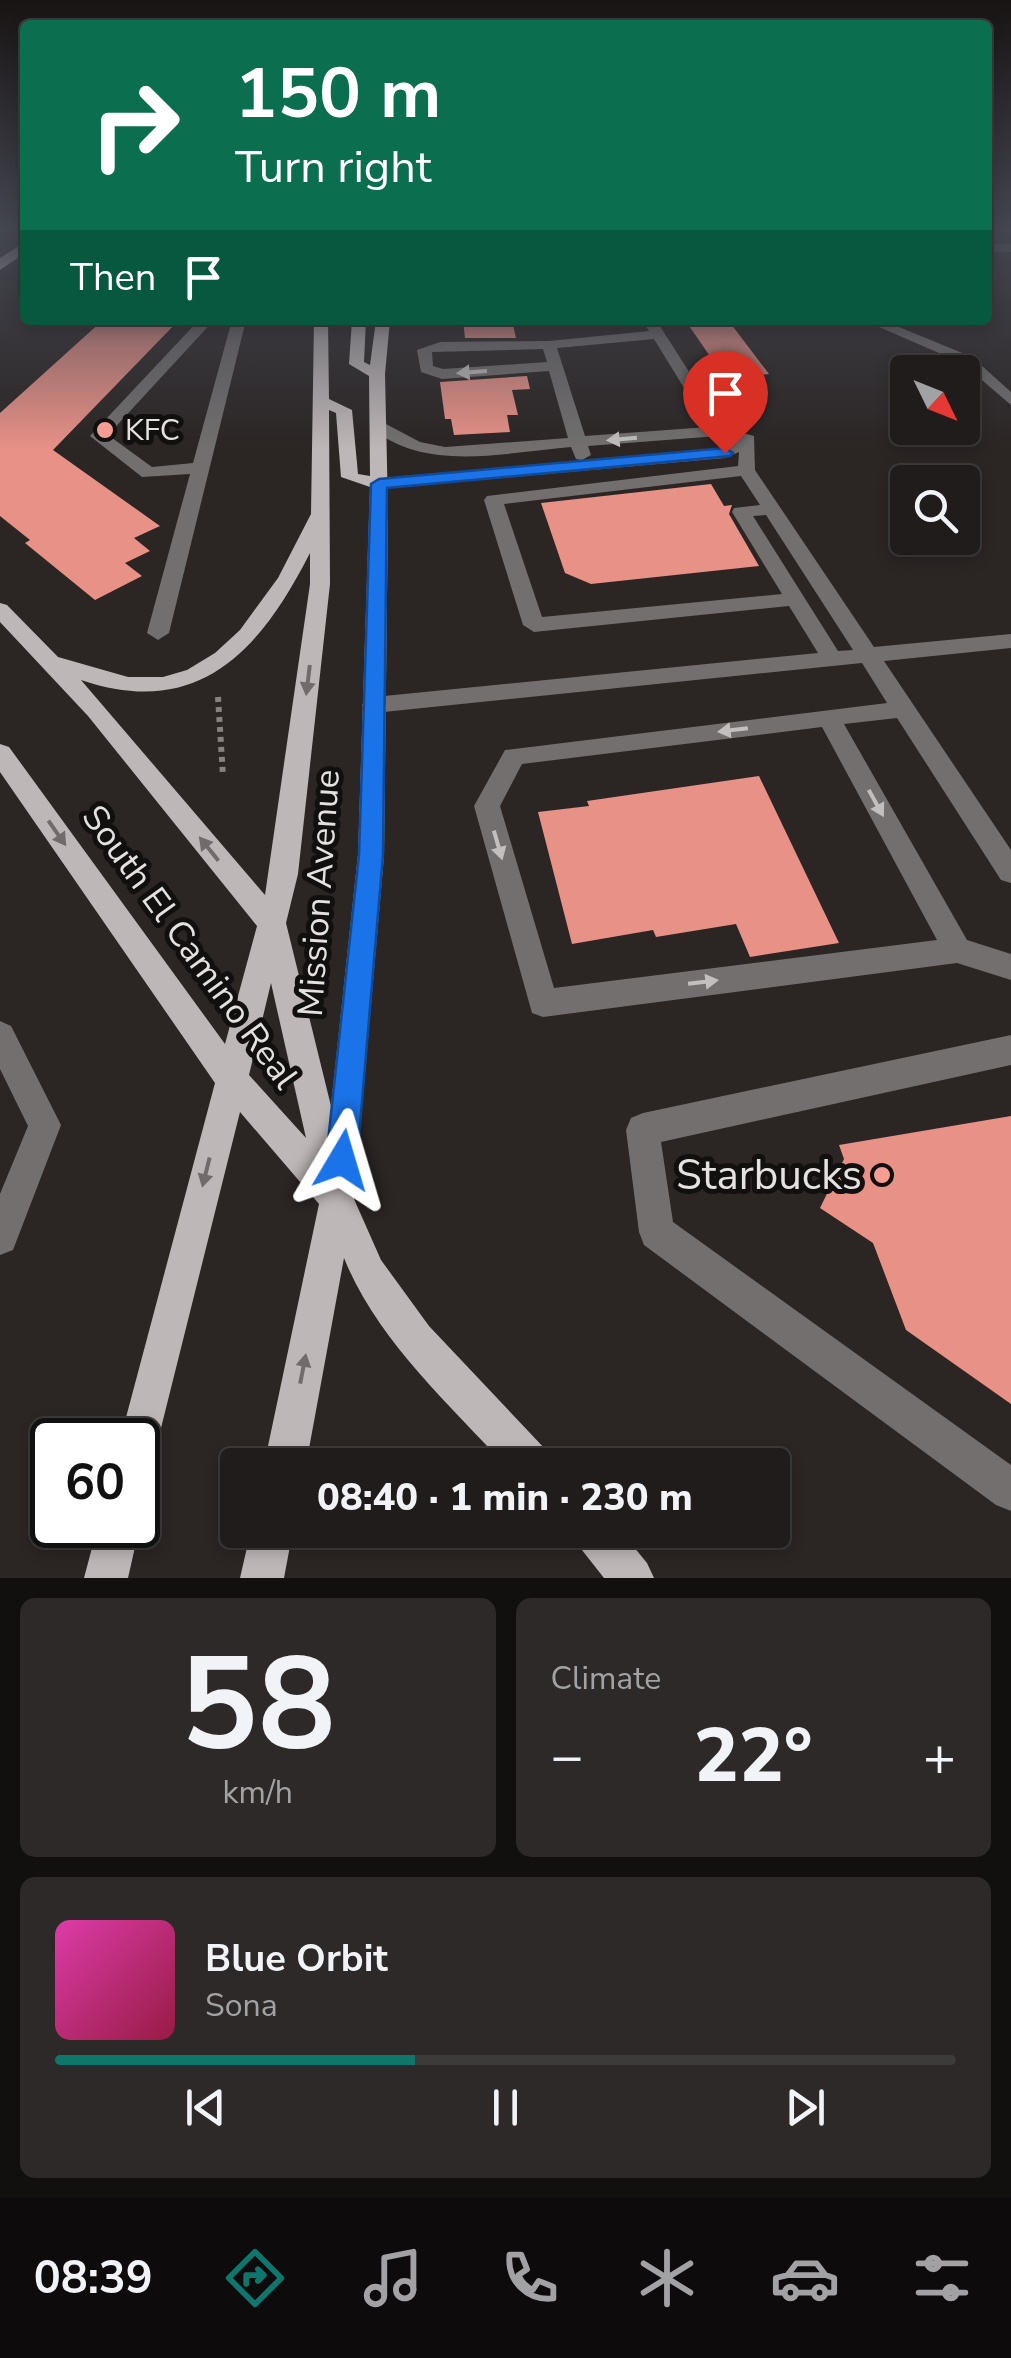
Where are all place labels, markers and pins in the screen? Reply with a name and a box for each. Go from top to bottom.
pin [683,351,768,454]
place label: KFC [125,410,180,451]
marker: KFC [94,419,116,441]
place label: Starbucks [676,1147,862,1204]
marker: Starbucks [871,1164,893,1186]

